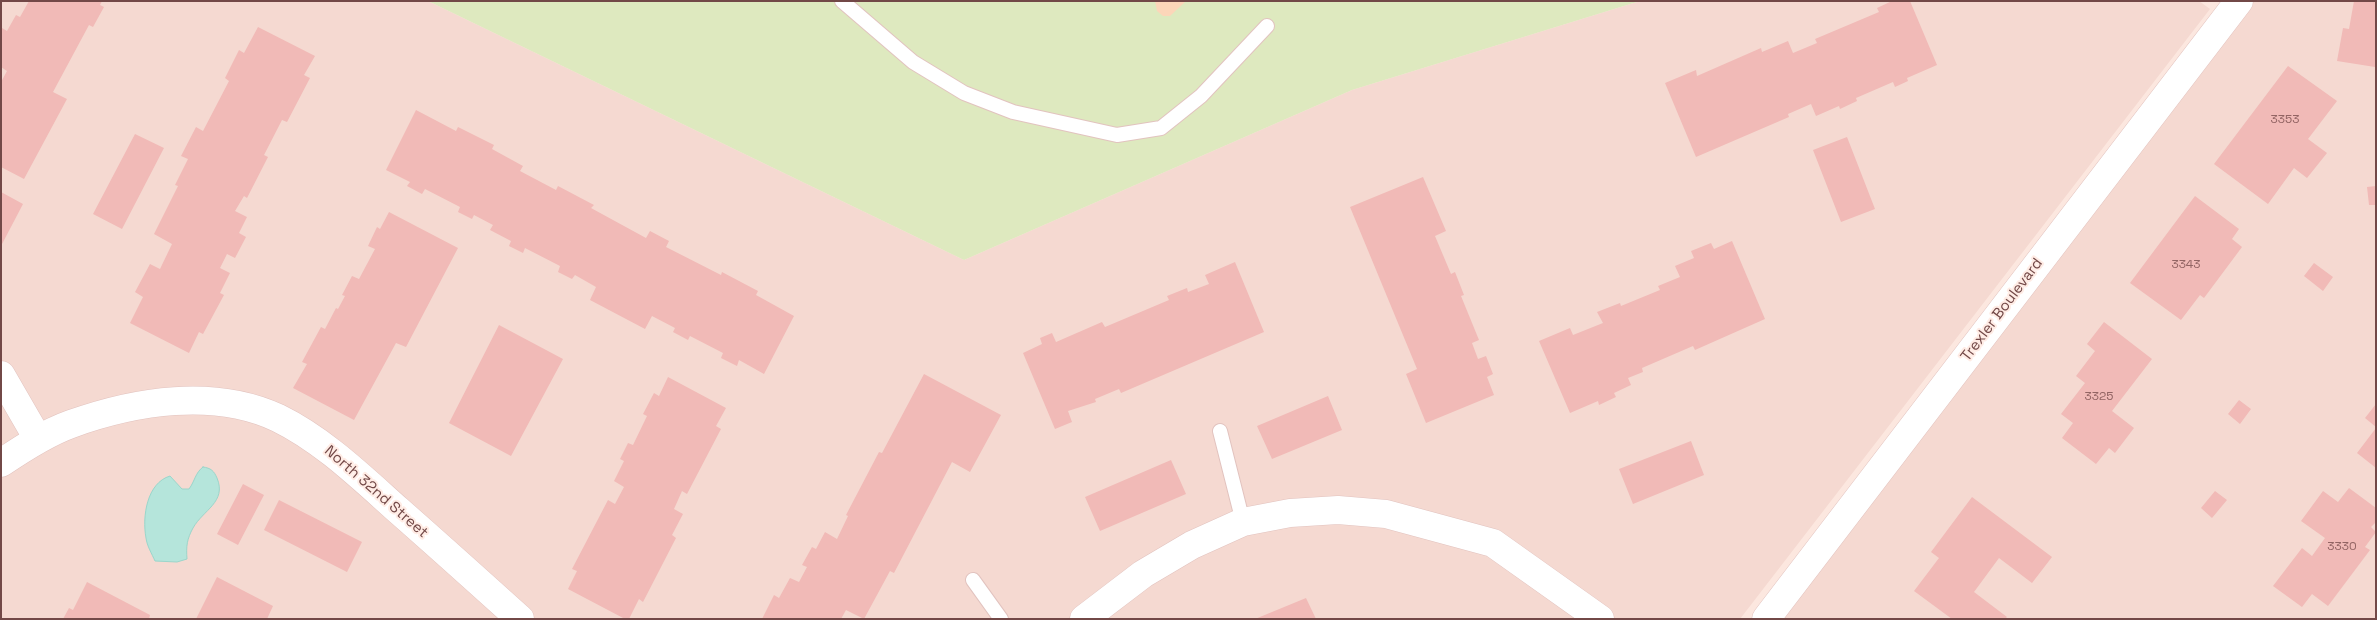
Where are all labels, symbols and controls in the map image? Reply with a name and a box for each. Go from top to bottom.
house number: 3353 [2271,113,2299,127]
street label: Trexler Boulevard [1957,255,2047,365]
house number: 3343 [2171,258,2201,272]
house number: 3325 [2085,390,2113,404]
street label: North 32nd Street [320,442,432,542]
house number: 3330 [2327,540,2357,554]

